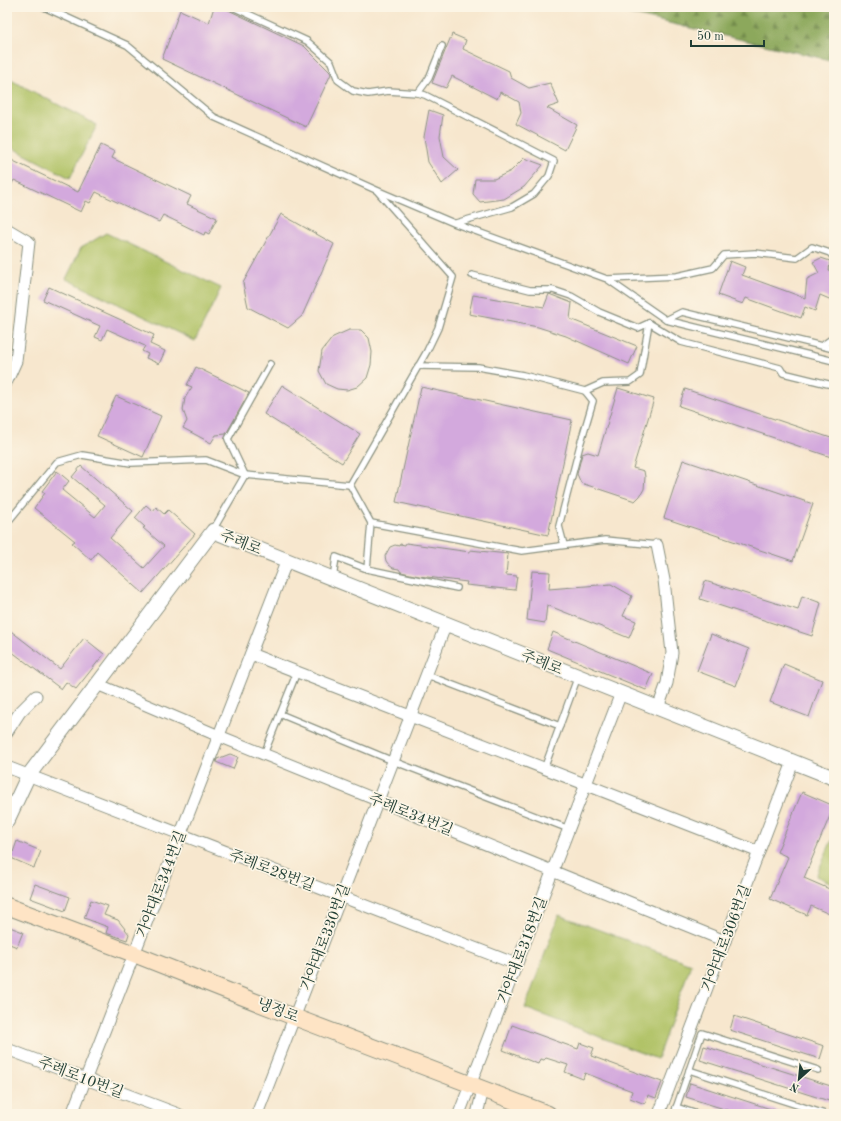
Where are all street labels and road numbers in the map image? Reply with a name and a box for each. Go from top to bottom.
street label: 주례로 [217,526,265,559]
street label: 주례로 [518,646,566,679]
street label: 주례로34번길 [366,790,456,839]
street label: 가야대로344번길 [133,828,190,940]
street label: 주례로28번길 [227,846,317,895]
street label: 가야대로330번길 [297,881,354,993]
street label: 가야대로306번길 [698,882,755,994]
street label: 가야대로318번길 [494,894,551,1006]
street label: 냉정로 [254,995,302,1026]
street label: 주례로10번길 [36,1053,126,1102]

